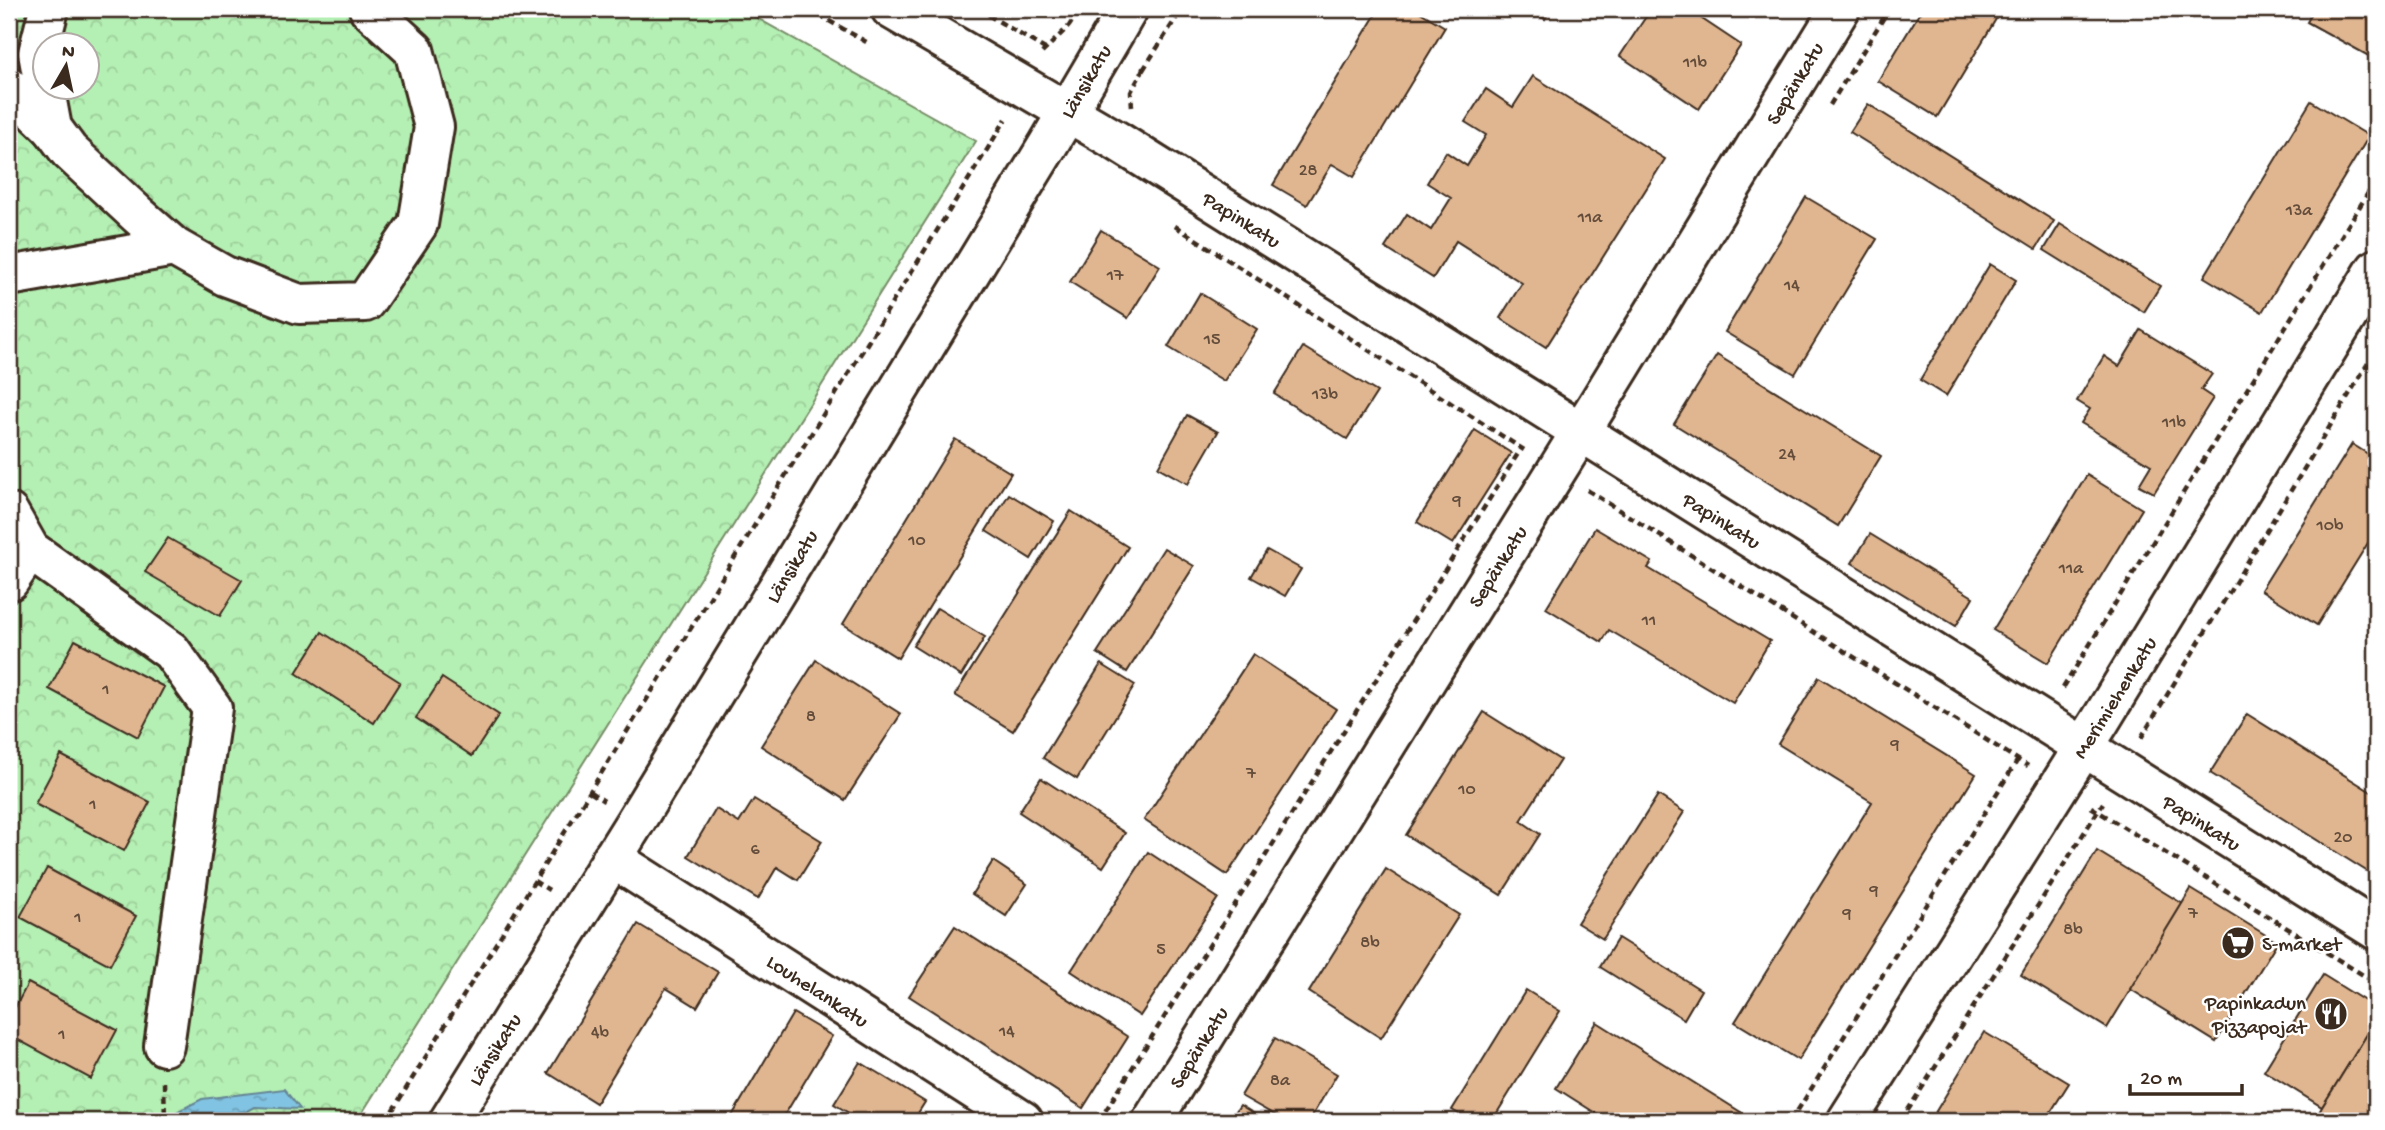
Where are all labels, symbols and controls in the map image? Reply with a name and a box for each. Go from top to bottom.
north arrow [32,32,102,102]
street label: Sepänkatu [1763,39,1831,131]
text: N [60,40,76,65]
street label: Länsikatu [1057,41,1119,124]
house number: 11b [1682,53,1708,74]
house number: 28 [1299,161,1317,182]
street label: Papinkatu [1196,188,1284,256]
house number: 13a [2285,201,2313,222]
house number: 11a [1577,208,1603,229]
house number: 17 [1106,266,1124,287]
house number: 14 [1783,276,1800,297]
house number: 15 [1203,330,1220,351]
house number: 13b [1311,385,1339,406]
house number: 11b [2161,413,2187,434]
house number: 24 [1778,445,1796,466]
street label: Papinkatu [1676,489,1764,557]
house number: 9 [1451,491,1462,512]
house number: 10b [2316,516,2344,537]
street label: Sepänkatu [1465,522,1535,613]
street label: Länsikatu [762,527,826,609]
house number: 10 [907,531,926,552]
house number: 11a [2058,559,2084,580]
house number: 11 [1641,611,1656,632]
street label: Merimiehenkatu [2069,633,2165,765]
house number: 1 [101,680,110,701]
house number: 8 [806,707,816,728]
house number: 9 [1889,735,1900,756]
house number: 7 [1245,764,1256,785]
house number: 10 [1457,780,1476,801]
street label: Papinkatu [2156,791,2244,859]
house number: 1 [88,795,97,816]
house number: 20 [2333,828,2353,849]
house number: 6 [750,840,760,861]
house number: 9 [1868,881,1879,902]
house number: 9 [1841,904,1852,925]
house number: 7 [2187,904,2198,925]
house number: 1 [73,908,82,929]
house number: 8b [2063,920,2083,941]
supermarket icon: S-market [2219,924,2257,962]
house number: 8b [1360,933,1380,954]
place label: S-market [2262,934,2344,959]
house number: 5 [1156,940,1166,961]
street label: Louhelankatu [761,951,872,1035]
place label: Papinkadun Pizzapojat [2204,993,2308,1042]
restaurant icon: Papinkadun Pizzapojat [2312,995,2350,1033]
street label: Sepänkatu [1166,1003,1236,1094]
street label: Länsikatu [465,1010,529,1092]
house number: 14 [998,1022,1015,1043]
house number: 4b [591,1023,610,1044]
house number: 1 [57,1025,66,1046]
scale bar [2130,1053,2242,1097]
text: 20 m [2140,1068,2182,1093]
house number: 8a [1270,1071,1291,1092]

